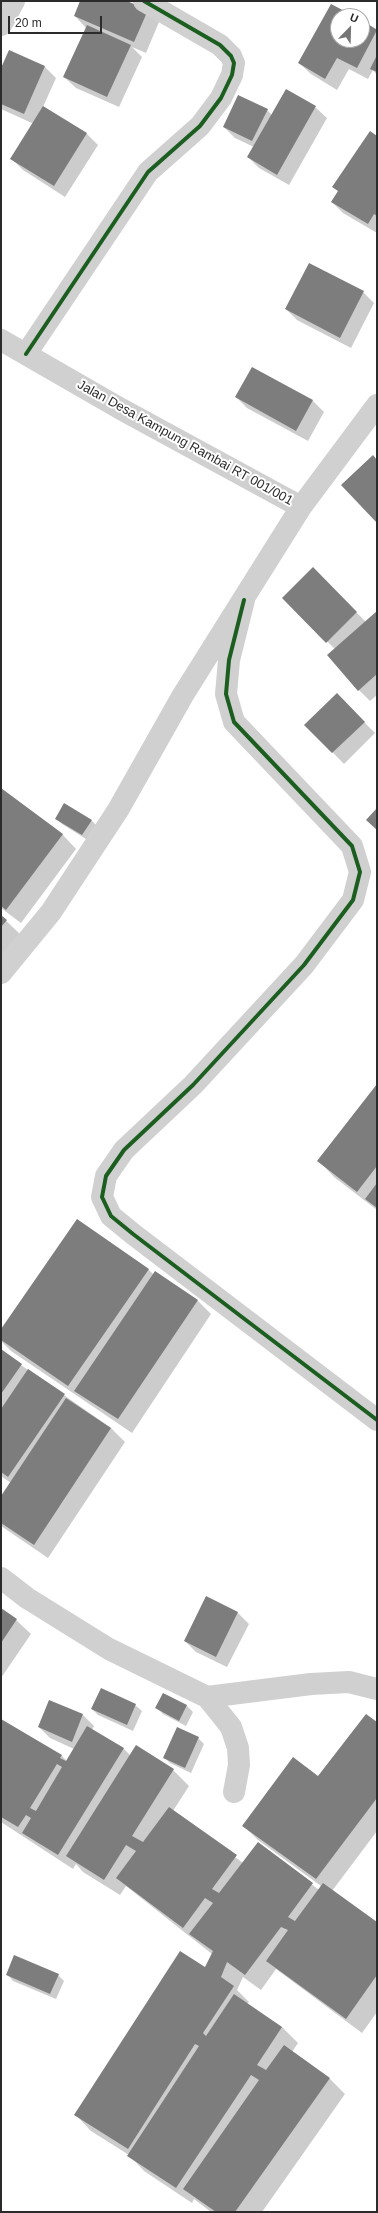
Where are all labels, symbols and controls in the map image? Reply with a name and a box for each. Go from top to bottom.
scale bar [10,8,104,34]
north arrow [330,8,370,48]
text: U [348,11,360,25]
text: 20 m [15,16,42,30]
street label: Jalan Desa Kampung Rambai RT 001/001 [75,377,295,509]

